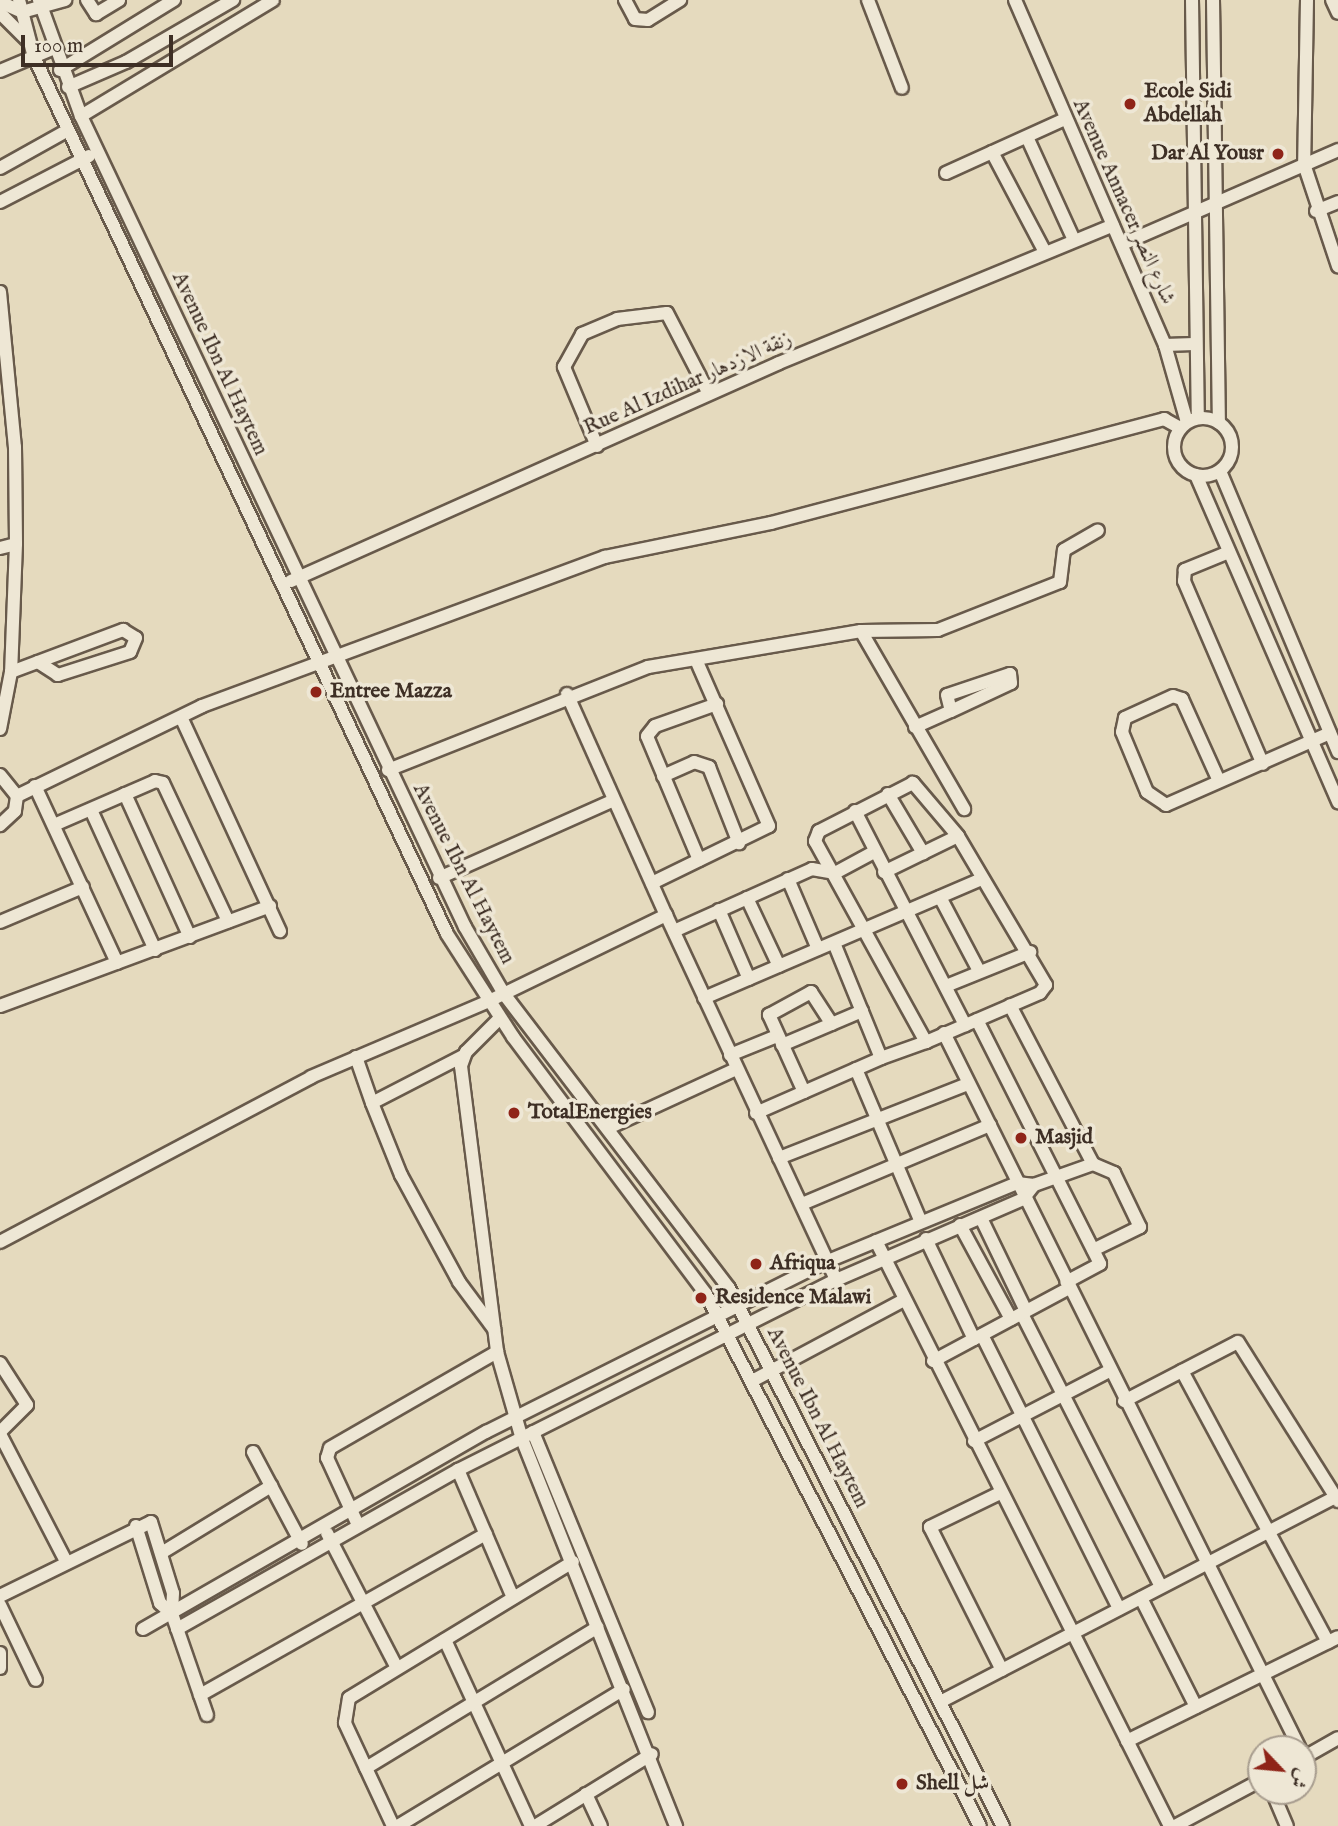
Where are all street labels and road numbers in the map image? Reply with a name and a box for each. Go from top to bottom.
street label: Avenue Annacer شارع النصر [1066,95,1180,309]
street label: Avenue Ibn Al Haytem [165,268,273,460]
street label: Rue Al Izdihar زنقة الازدهار [580,327,796,441]
street label: Avenue Ibn Al Haytem [406,779,520,969]
street label: Avenue Ibn Al Haytem [760,1323,874,1513]

